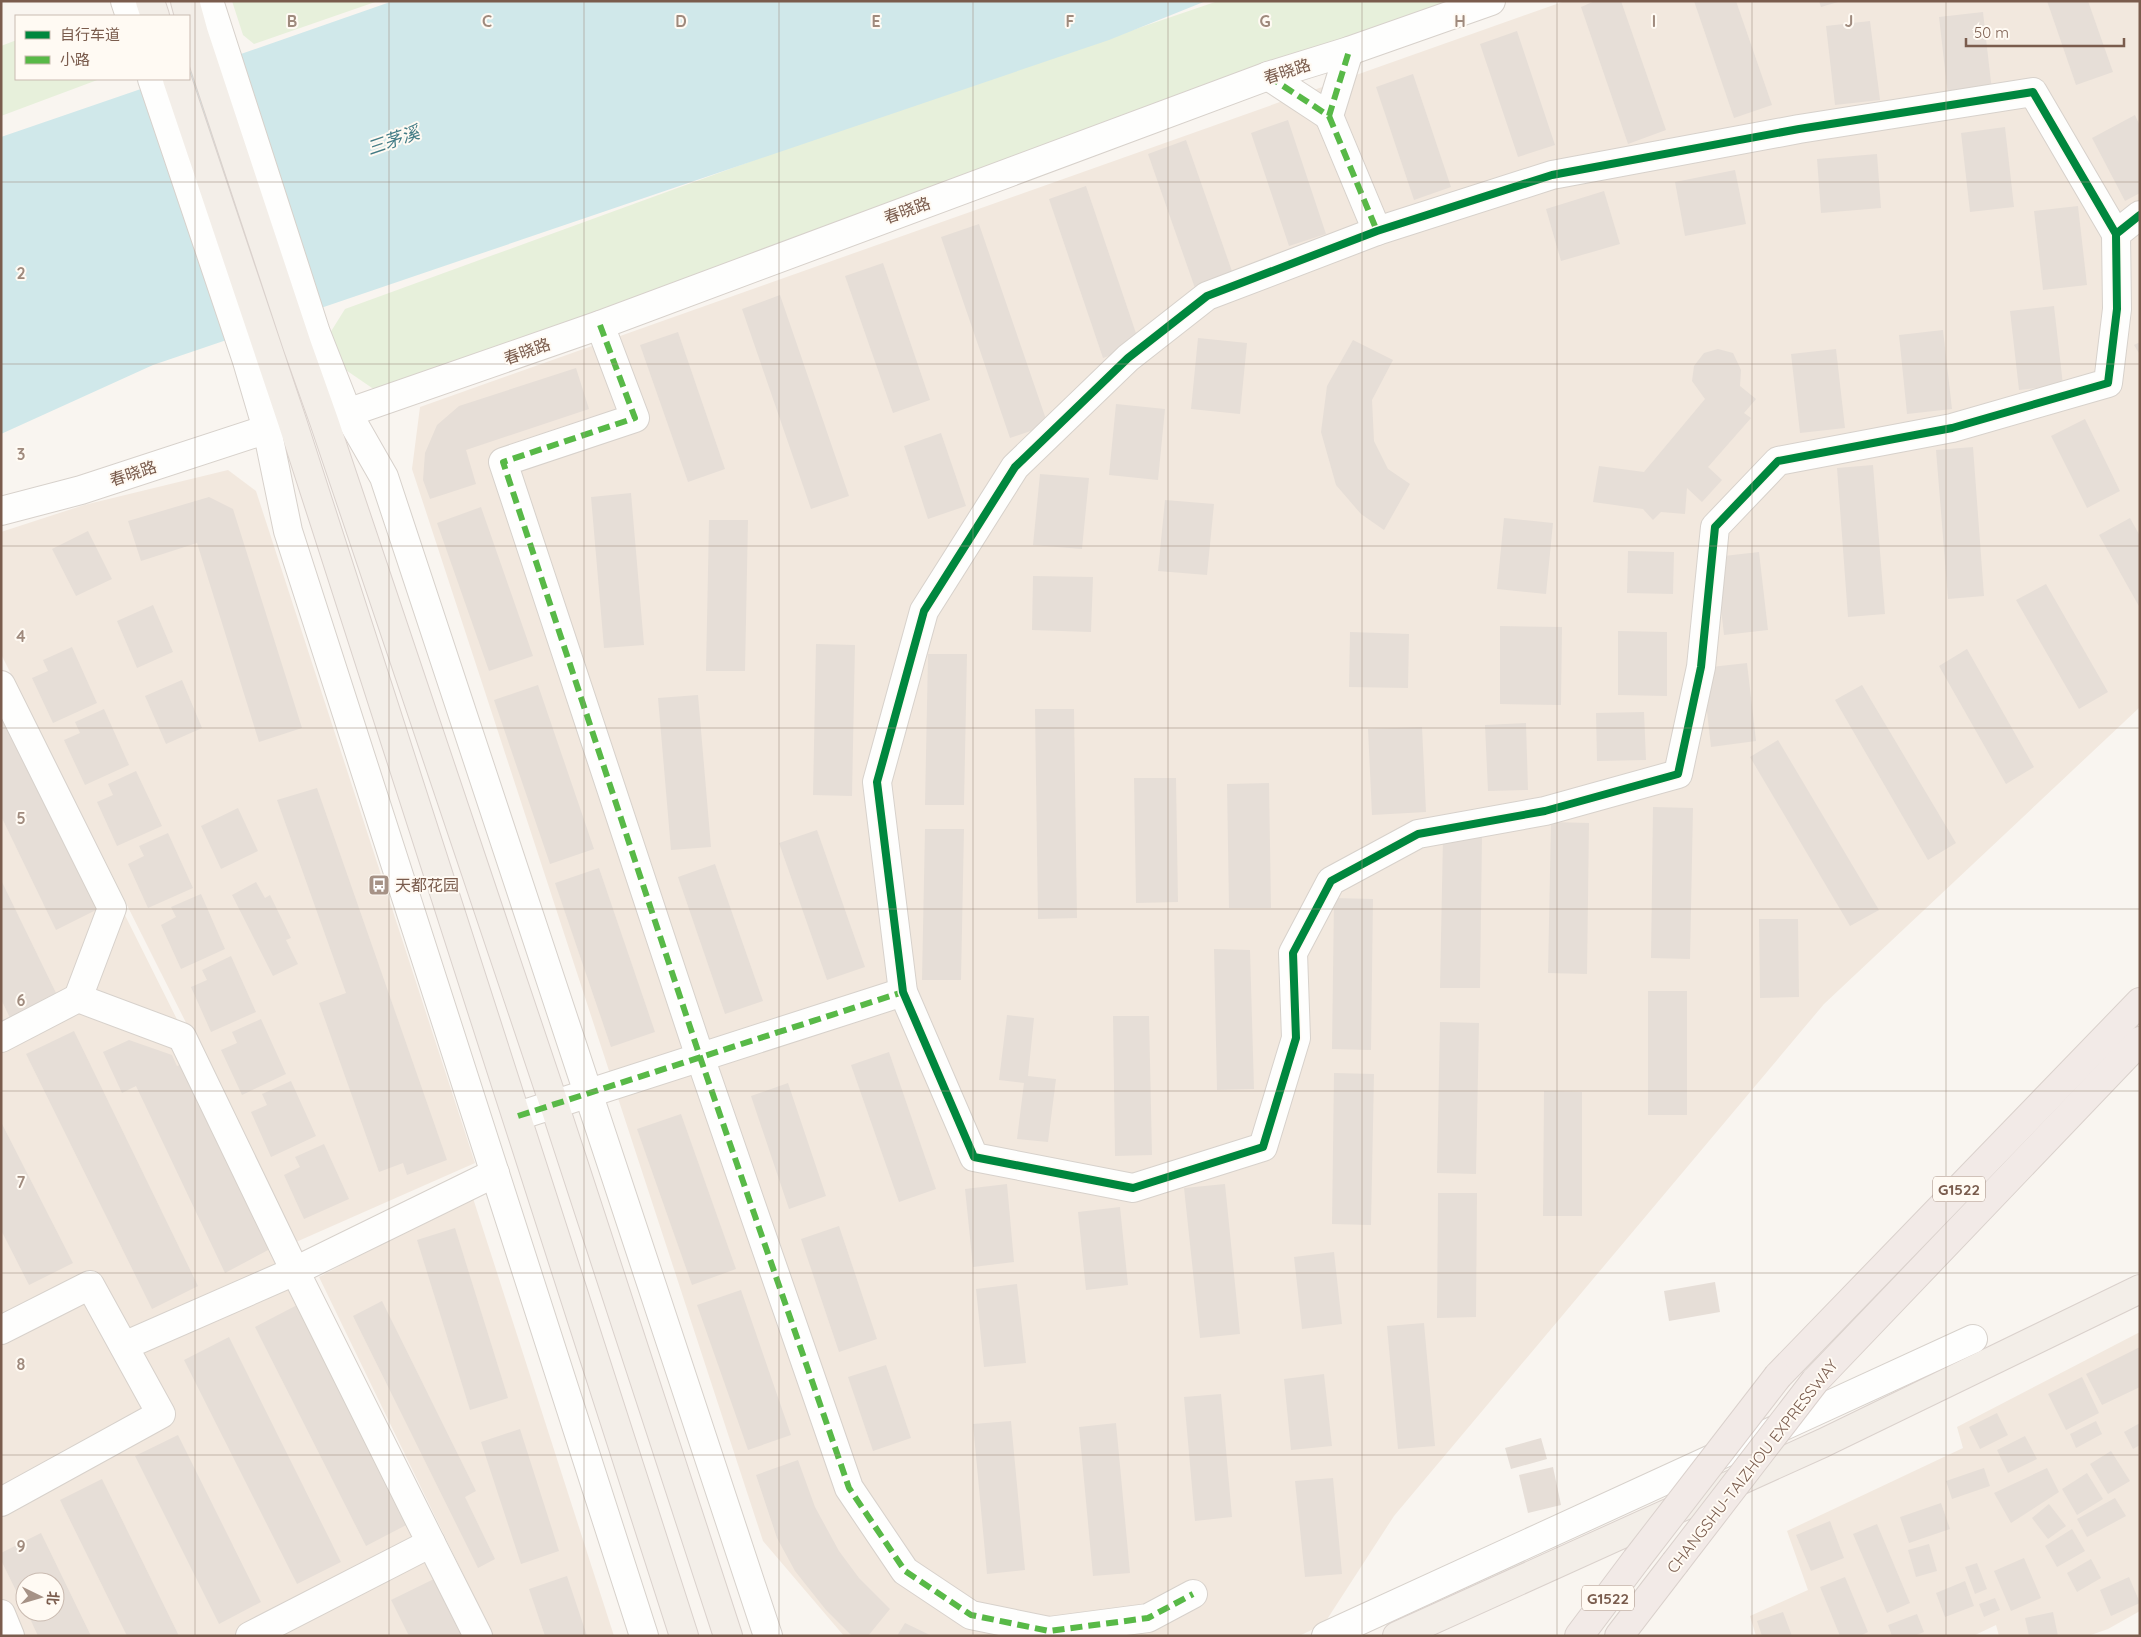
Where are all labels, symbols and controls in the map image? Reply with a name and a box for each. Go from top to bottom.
text: B [287,11,297,31]
text: C [482,11,492,31]
text: D [675,11,687,31]
text: E [871,11,881,31]
text: F [1066,11,1075,31]
text: G [1259,11,1271,31]
text: H [1454,11,1466,31]
text: I [1652,11,1656,31]
text: J [1845,11,1853,31]
legend [15,15,190,80]
scale bar [1966,15,2124,47]
text: 50 m [1974,23,2009,42]
text: 自行车道 [60,25,120,44]
text: 小路 [60,50,90,69]
street label: 春晓路 [1261,54,1313,88]
water label: 三茅溪 [364,120,424,160]
street label: 春晓路 [881,192,933,228]
text: 2 [16,263,26,283]
street label: 春晓路 [501,333,553,369]
text: 3 [17,444,25,464]
street label: 春晓路 [107,456,159,490]
text: 4 [16,626,26,646]
text: 5 [16,808,26,828]
bus stop icon: 天都花园 [367,873,391,897]
place label: 天都花园 [395,875,459,895]
text: 6 [17,990,26,1010]
text: 7 [17,1172,26,1192]
road number: G1522 [1933,1176,1985,1202]
text: 8 [17,1354,26,1374]
street label: CHANGSHU-TAIZHOU EXPRESSWAY [1662,1355,1842,1577]
text: 9 [16,1536,26,1556]
north arrow [15,1572,65,1622]
road number: G1522 [1582,1586,1634,1610]
text: 北 [43,1590,63,1606]

